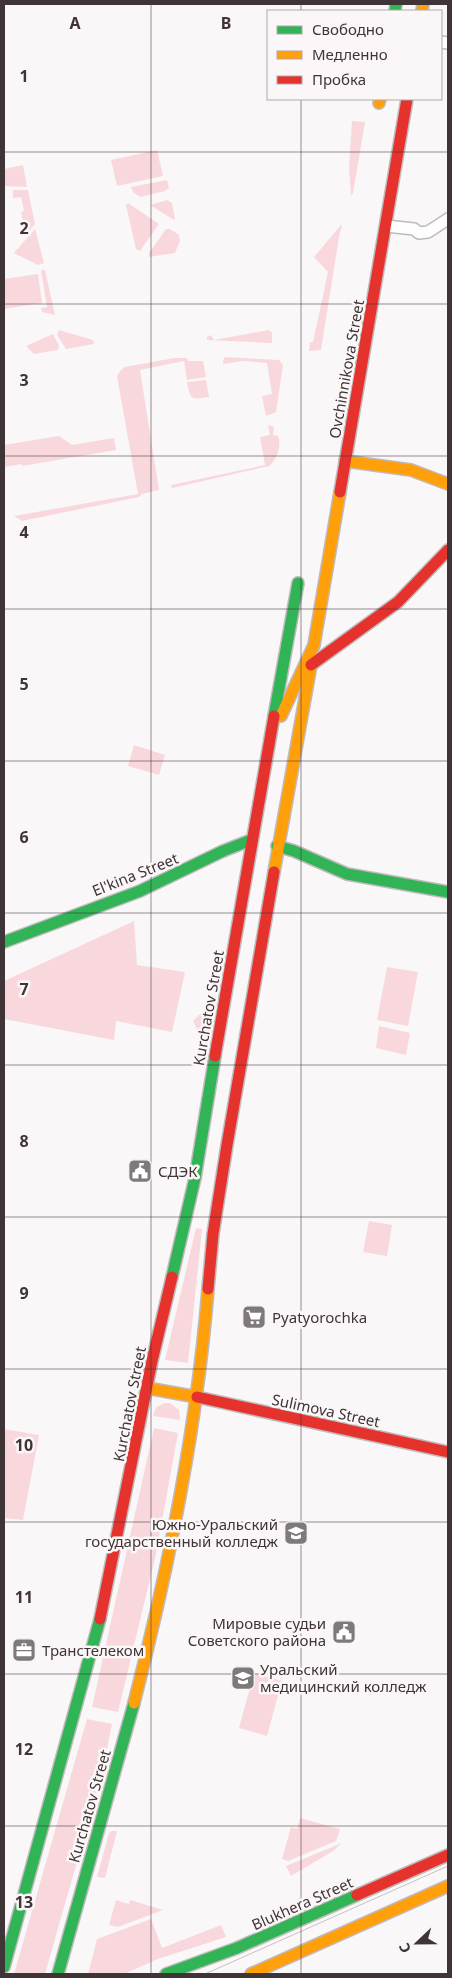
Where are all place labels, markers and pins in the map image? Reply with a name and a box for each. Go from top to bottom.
public building icon: СДЭК [127,1158,153,1184]
place label: СДЭК [158,1161,198,1181]
supermarket icon: Pyatyorochka [241,1304,267,1330]
place label: Pyatyorochka [272,1307,367,1327]
place label: Южно-Уральский государственный колледж [85,1514,279,1551]
school or university icon: Южно-Уральский государственный колледж [283,1520,309,1546]
place label: Мировые судьи Советского района [188,1613,326,1650]
public building icon: Мировые судьи Советского района [331,1619,357,1645]
office icon: Транстелеком [11,1637,37,1663]
place label: Транстелеком [42,1640,144,1660]
place label: Уральский медицинский колледж [260,1659,427,1696]
school or university icon: Уральский медицинский колледж [230,1665,256,1691]

